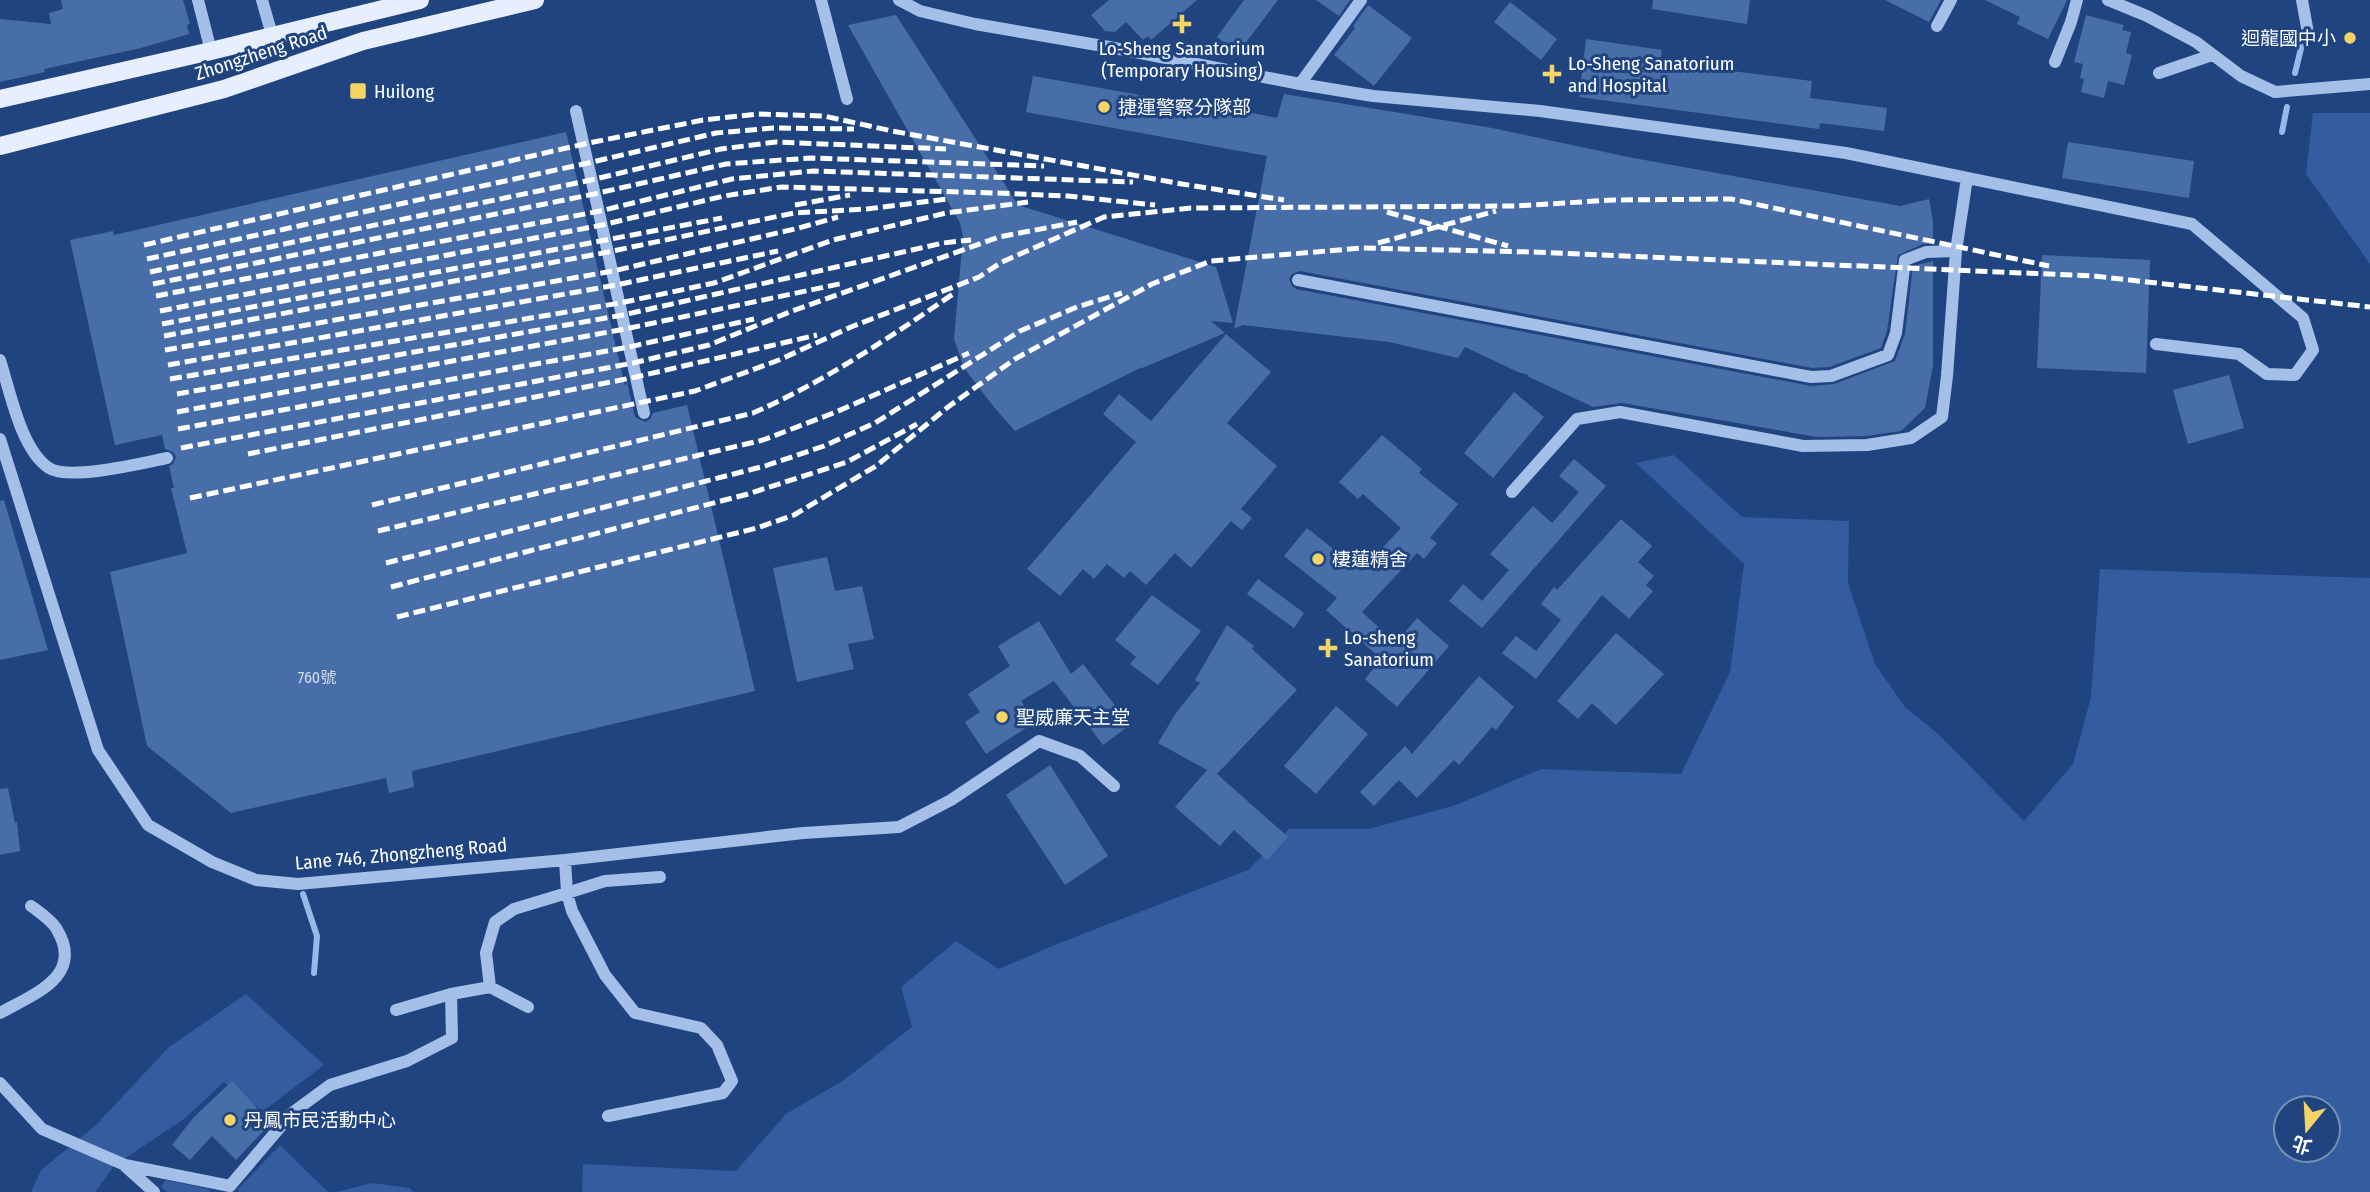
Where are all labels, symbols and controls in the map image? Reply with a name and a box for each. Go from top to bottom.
marker: Lo-Sheng Sanatorium (Temporary Housing) [1172,14,1192,34]
street label: Zhongzheng Road [192,21,330,85]
place label: 迴龍國中小 [2241,27,2336,50]
marker: 迴龍國中小 [2342,30,2358,46]
place label: Lo-Sheng Sanatorium (Temporary Housing) [1099,37,1265,82]
place label: Lo-Sheng Sanatorium and Hospital [1568,52,1734,97]
marker: Lo-Sheng Sanatorium and Hospital [1542,64,1562,84]
place label: Huilong [374,80,434,103]
marker: Huilong [348,81,368,101]
place label: 捷運警察分隊部 [1118,96,1251,119]
marker: 捷運警察分隊部 [1096,99,1112,115]
place label: 棲蓮精舍 [1332,548,1408,571]
marker: 棲蓮精舍 [1310,551,1326,567]
place label: Lo-sheng Sanatorium [1344,626,1434,671]
marker: Lo-sheng Sanatorium [1318,638,1338,658]
house number: 760號 [298,668,336,687]
place label: 聖威廉天主堂 [1016,706,1130,729]
marker: 聖威廉天主堂 [994,709,1010,725]
street label: Lane 746, Zhongzheng Road [294,833,508,875]
north arrow [2272,1094,2342,1164]
place label: 丹鳳市民活動中心 [244,1109,396,1132]
marker: 丹鳳市民活動中心 [222,1112,238,1128]
text: 北 [2289,1131,2314,1159]

